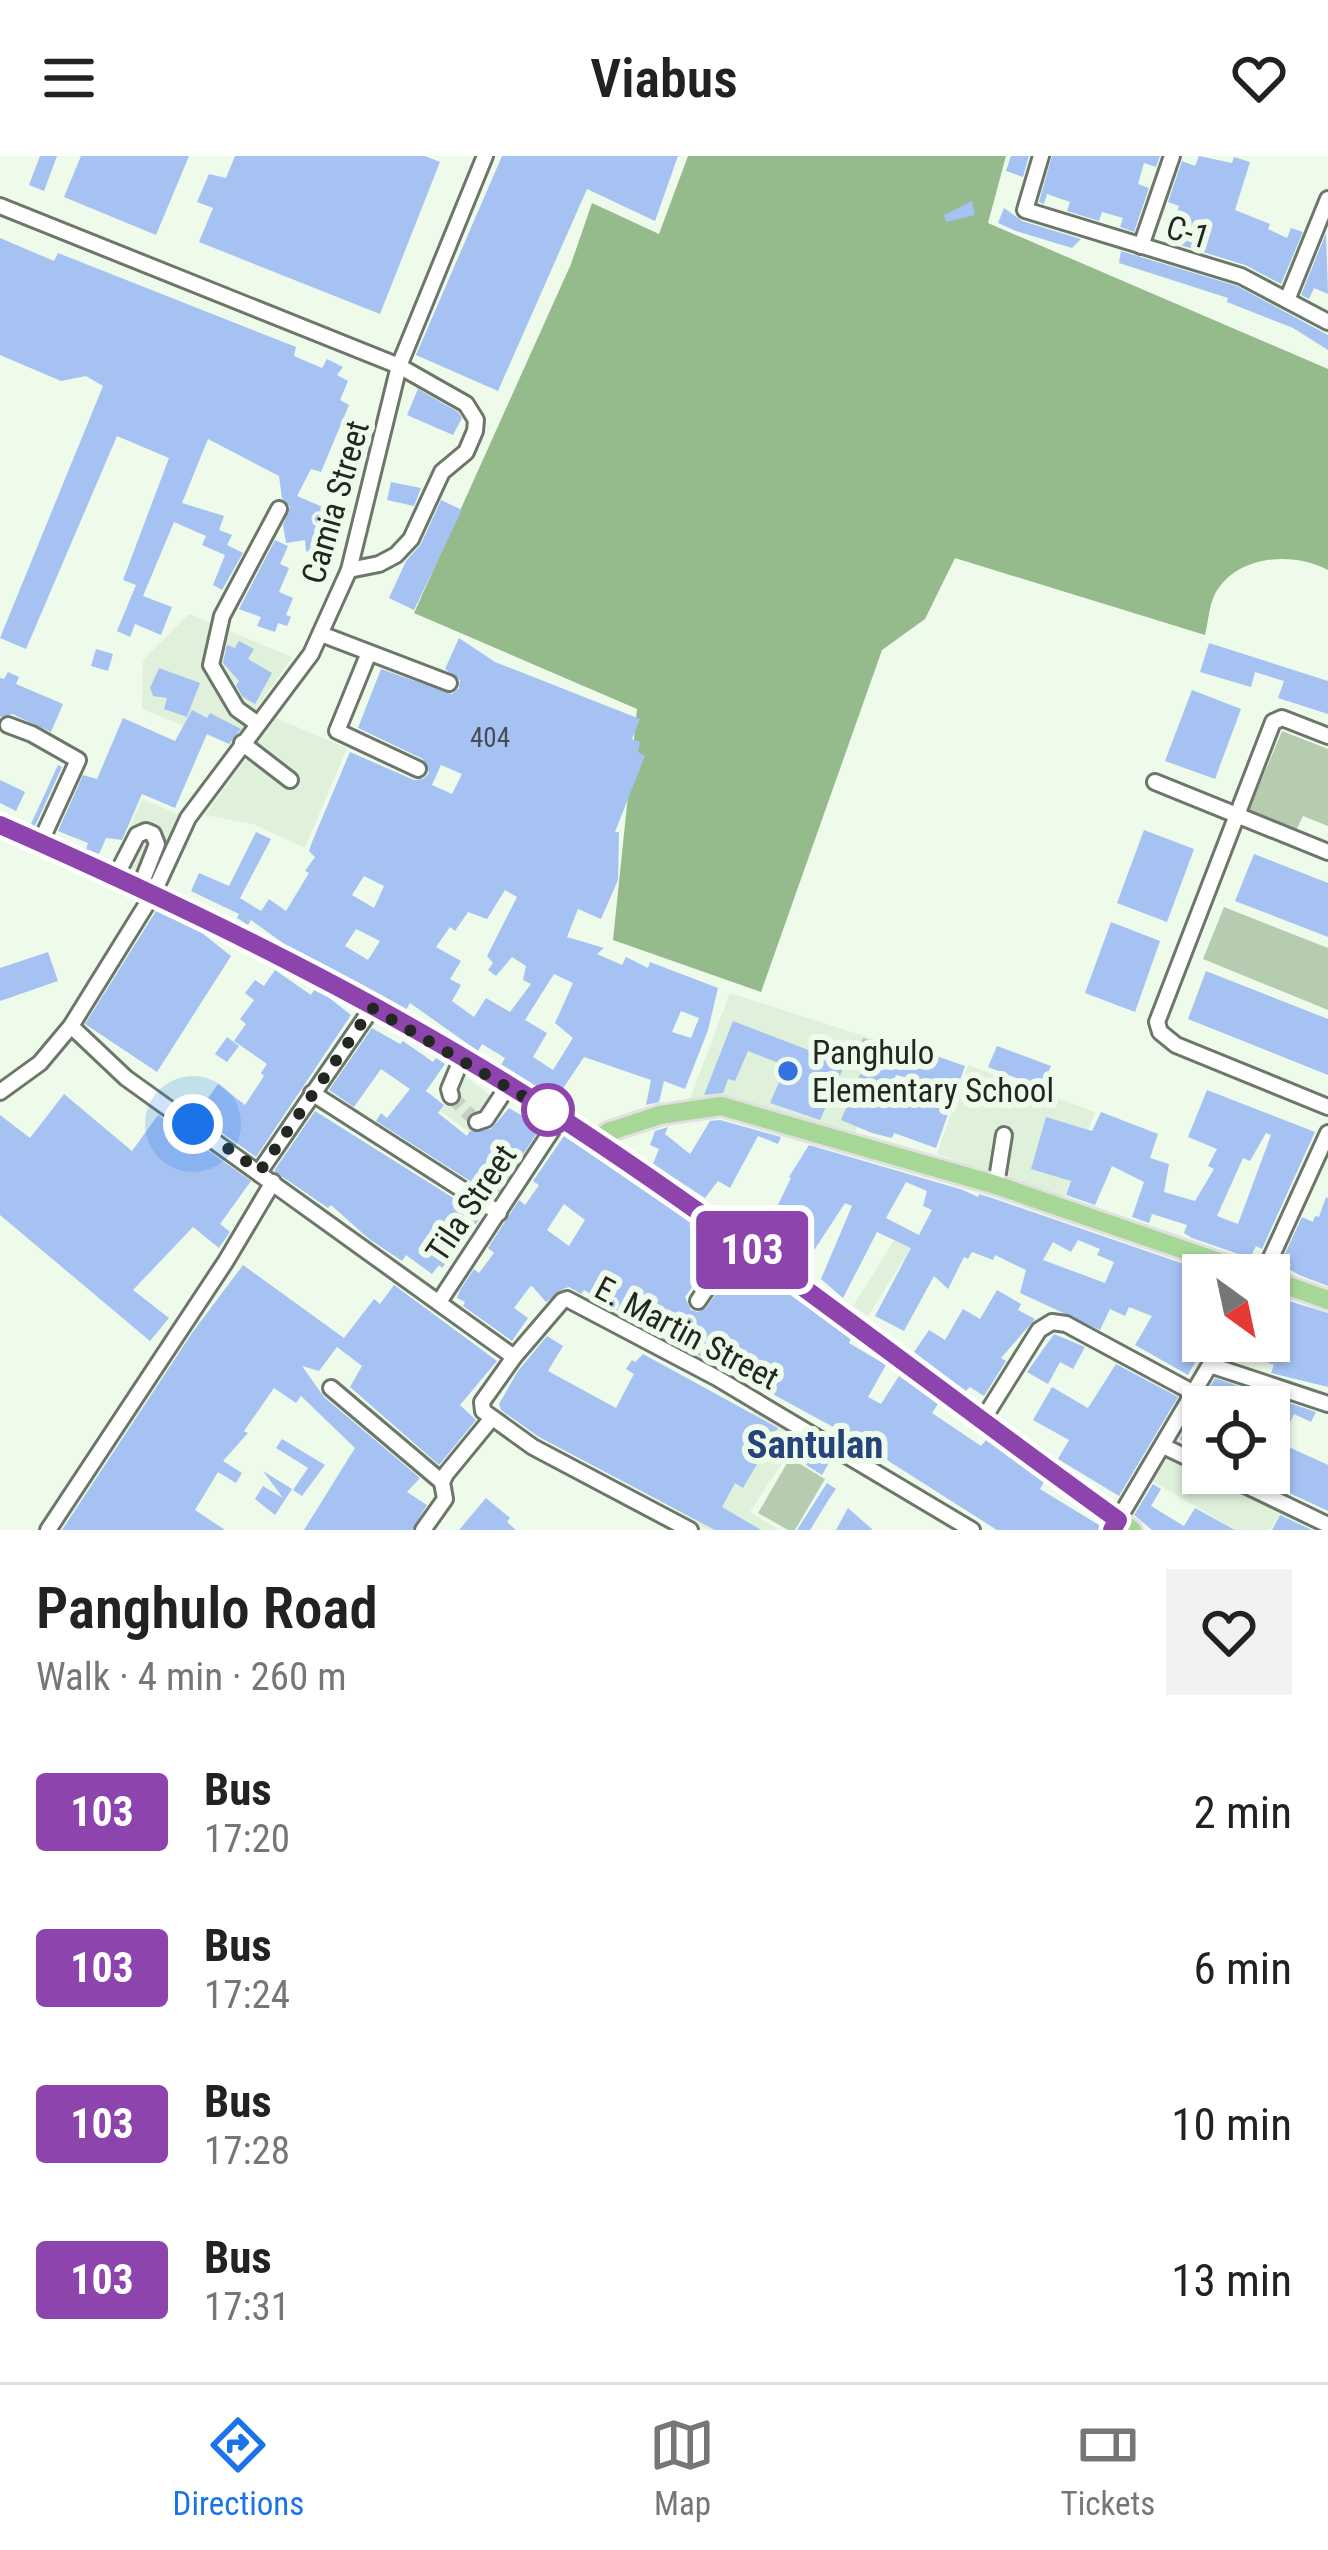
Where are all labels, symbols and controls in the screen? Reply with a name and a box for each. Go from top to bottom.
icon: menu [36,45,102,111]
icon: heart [1226,45,1292,111]
text: Viabus [590,47,738,110]
street label: C-1 [1162,207,1214,257]
street label: Camia Street [293,416,377,588]
house number: 404 [470,722,510,754]
place label: Panghulo Elementary School [812,1033,1054,1110]
marker: Panghulo Elementary School [775,1058,801,1084]
unlabelled marker [523,1085,573,1135]
your location [163,1094,223,1154]
street label: Tila Street [418,1137,524,1269]
line badge: 103 [683,1211,821,1289]
text: 103 [720,1225,784,1274]
north arrow [1182,1254,1290,1362]
map controls [1182,1254,1290,1494]
street label: E. Martin Street [588,1268,786,1398]
button: locate [1182,1386,1290,1494]
district label: Santulan [746,1422,884,1468]
button: heart [1166,1569,1292,1695]
text: Panghulo Road [36,1575,378,1642]
text: Walk · 4 min · 260 m [36,1654,347,1700]
text: Bus [204,1763,272,1816]
text: 2 min [1193,1786,1292,1839]
text: 103 [70,1787,134,1836]
text: 17:20 [204,1816,290,1862]
text: Bus [204,1919,272,1972]
text: 6 min [1193,1942,1292,1995]
text: 103 [70,1943,134,1992]
text: 17:24 [204,1972,290,2018]
text: Bus [204,2075,272,2128]
text: 10 min [1171,2098,1292,2151]
text: 103 [70,2099,134,2148]
text: 17:28 [204,2128,290,2174]
text: Bus [204,2231,272,2284]
text: 13 min [1171,2254,1292,2307]
text: 103 [70,2255,134,2304]
text: 17:31 [204,2284,290,2330]
tab: Directions [173,2412,304,2523]
tab: Map [649,2412,715,2523]
tab: Tickets [1061,2412,1155,2523]

